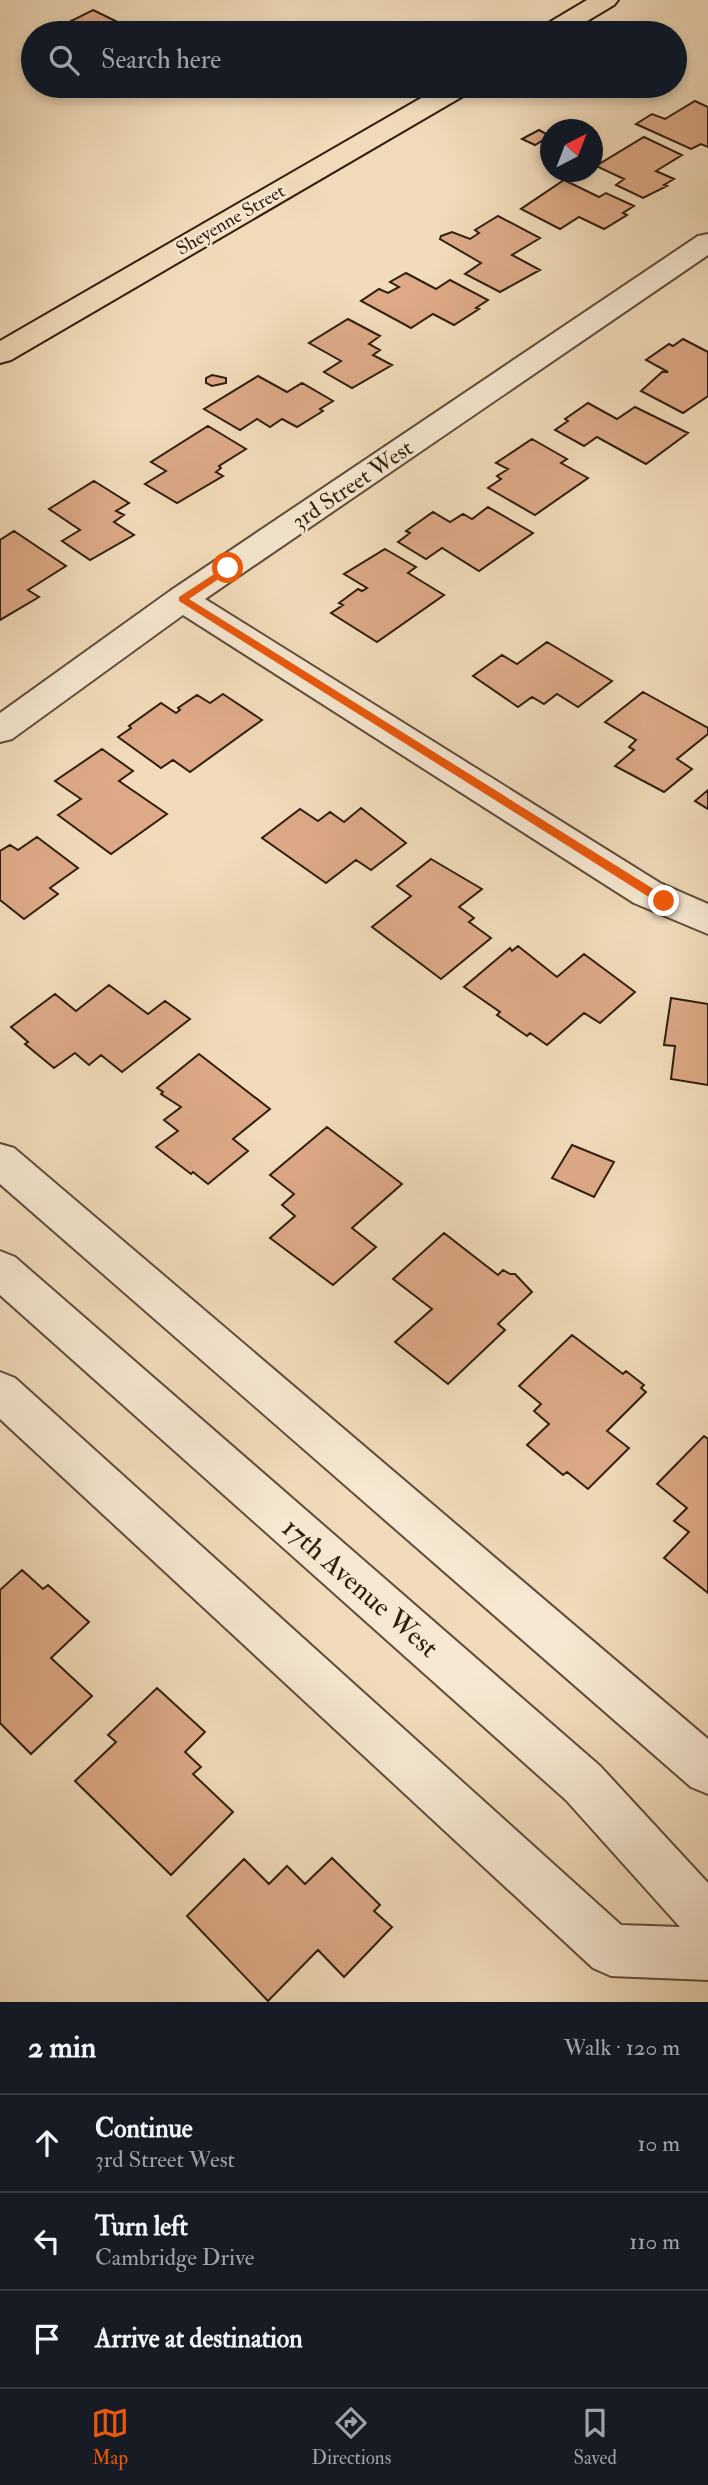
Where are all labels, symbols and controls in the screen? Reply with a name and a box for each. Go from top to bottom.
search box [21,21,687,98]
icon: search [45,41,83,79]
text: Search here [101,44,221,76]
north arrow [540,119,603,182]
street label: Sheyenne Street [172,179,289,261]
street label: 3rd Street West [286,433,418,536]
route start [212,552,243,583]
route end [648,885,679,916]
street label: 17th Avenue West [275,1511,445,1666]
text: 2 min [28,2029,96,2066]
text: Walk · 120 m [564,2033,680,2062]
text: Continue [95,2113,193,2145]
icon: ahead [28,2124,66,2162]
text: 10 m [637,2129,680,2158]
text: 3rd Street West [95,2145,235,2174]
text: Turn left [95,2211,188,2243]
icon: left [28,2222,66,2260]
text: 110 m [629,2227,680,2256]
text: Cambridge Drive [95,2243,254,2272]
icon: arrive [28,2320,66,2358]
text: Arrive at destination [95,2323,303,2355]
tab: Map [91,2404,129,2470]
tab: Directions [311,2404,391,2470]
tab: Saved [573,2404,617,2470]

